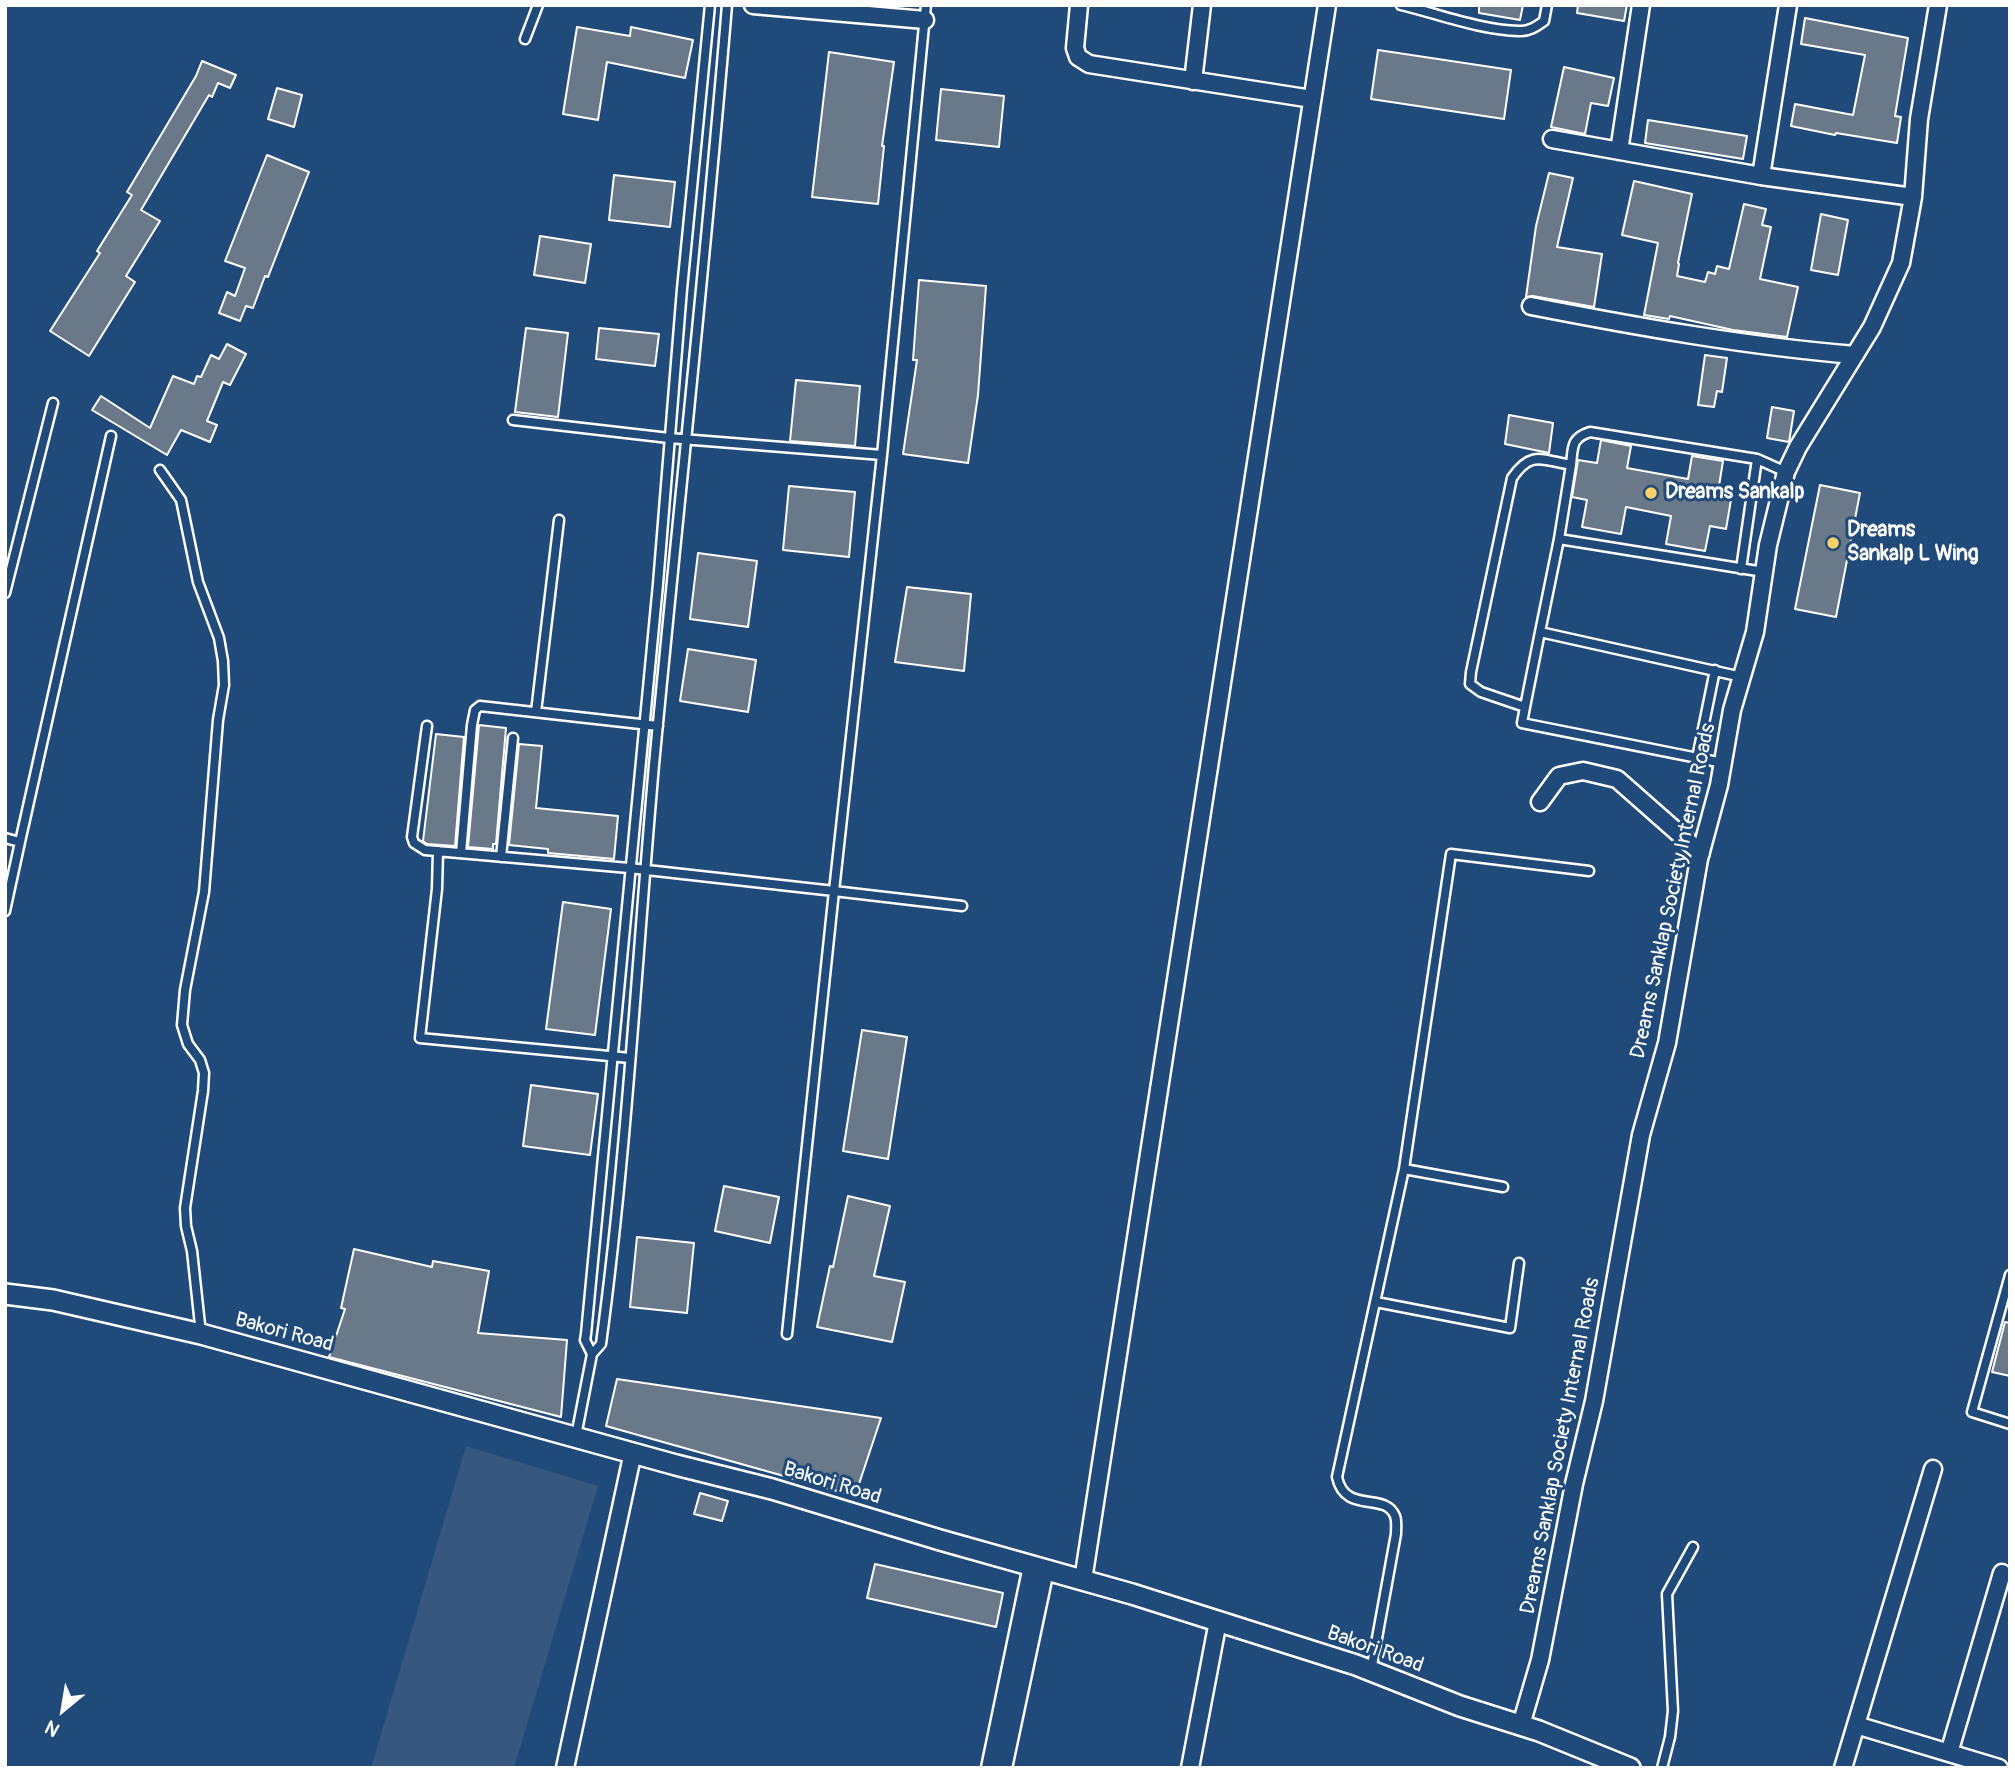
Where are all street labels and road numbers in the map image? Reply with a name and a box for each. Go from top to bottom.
street label: Dreams Sanklap Society Internal Roads [1626,721,1722,1061]
street label: Dreams Sanklap Society Internal Roads [1516,1276,1606,1616]
street label: Bakori Road [232,1308,336,1358]
street label: Bakori Road [780,1457,884,1511]
street label: Bakori Road [1323,1621,1427,1679]

